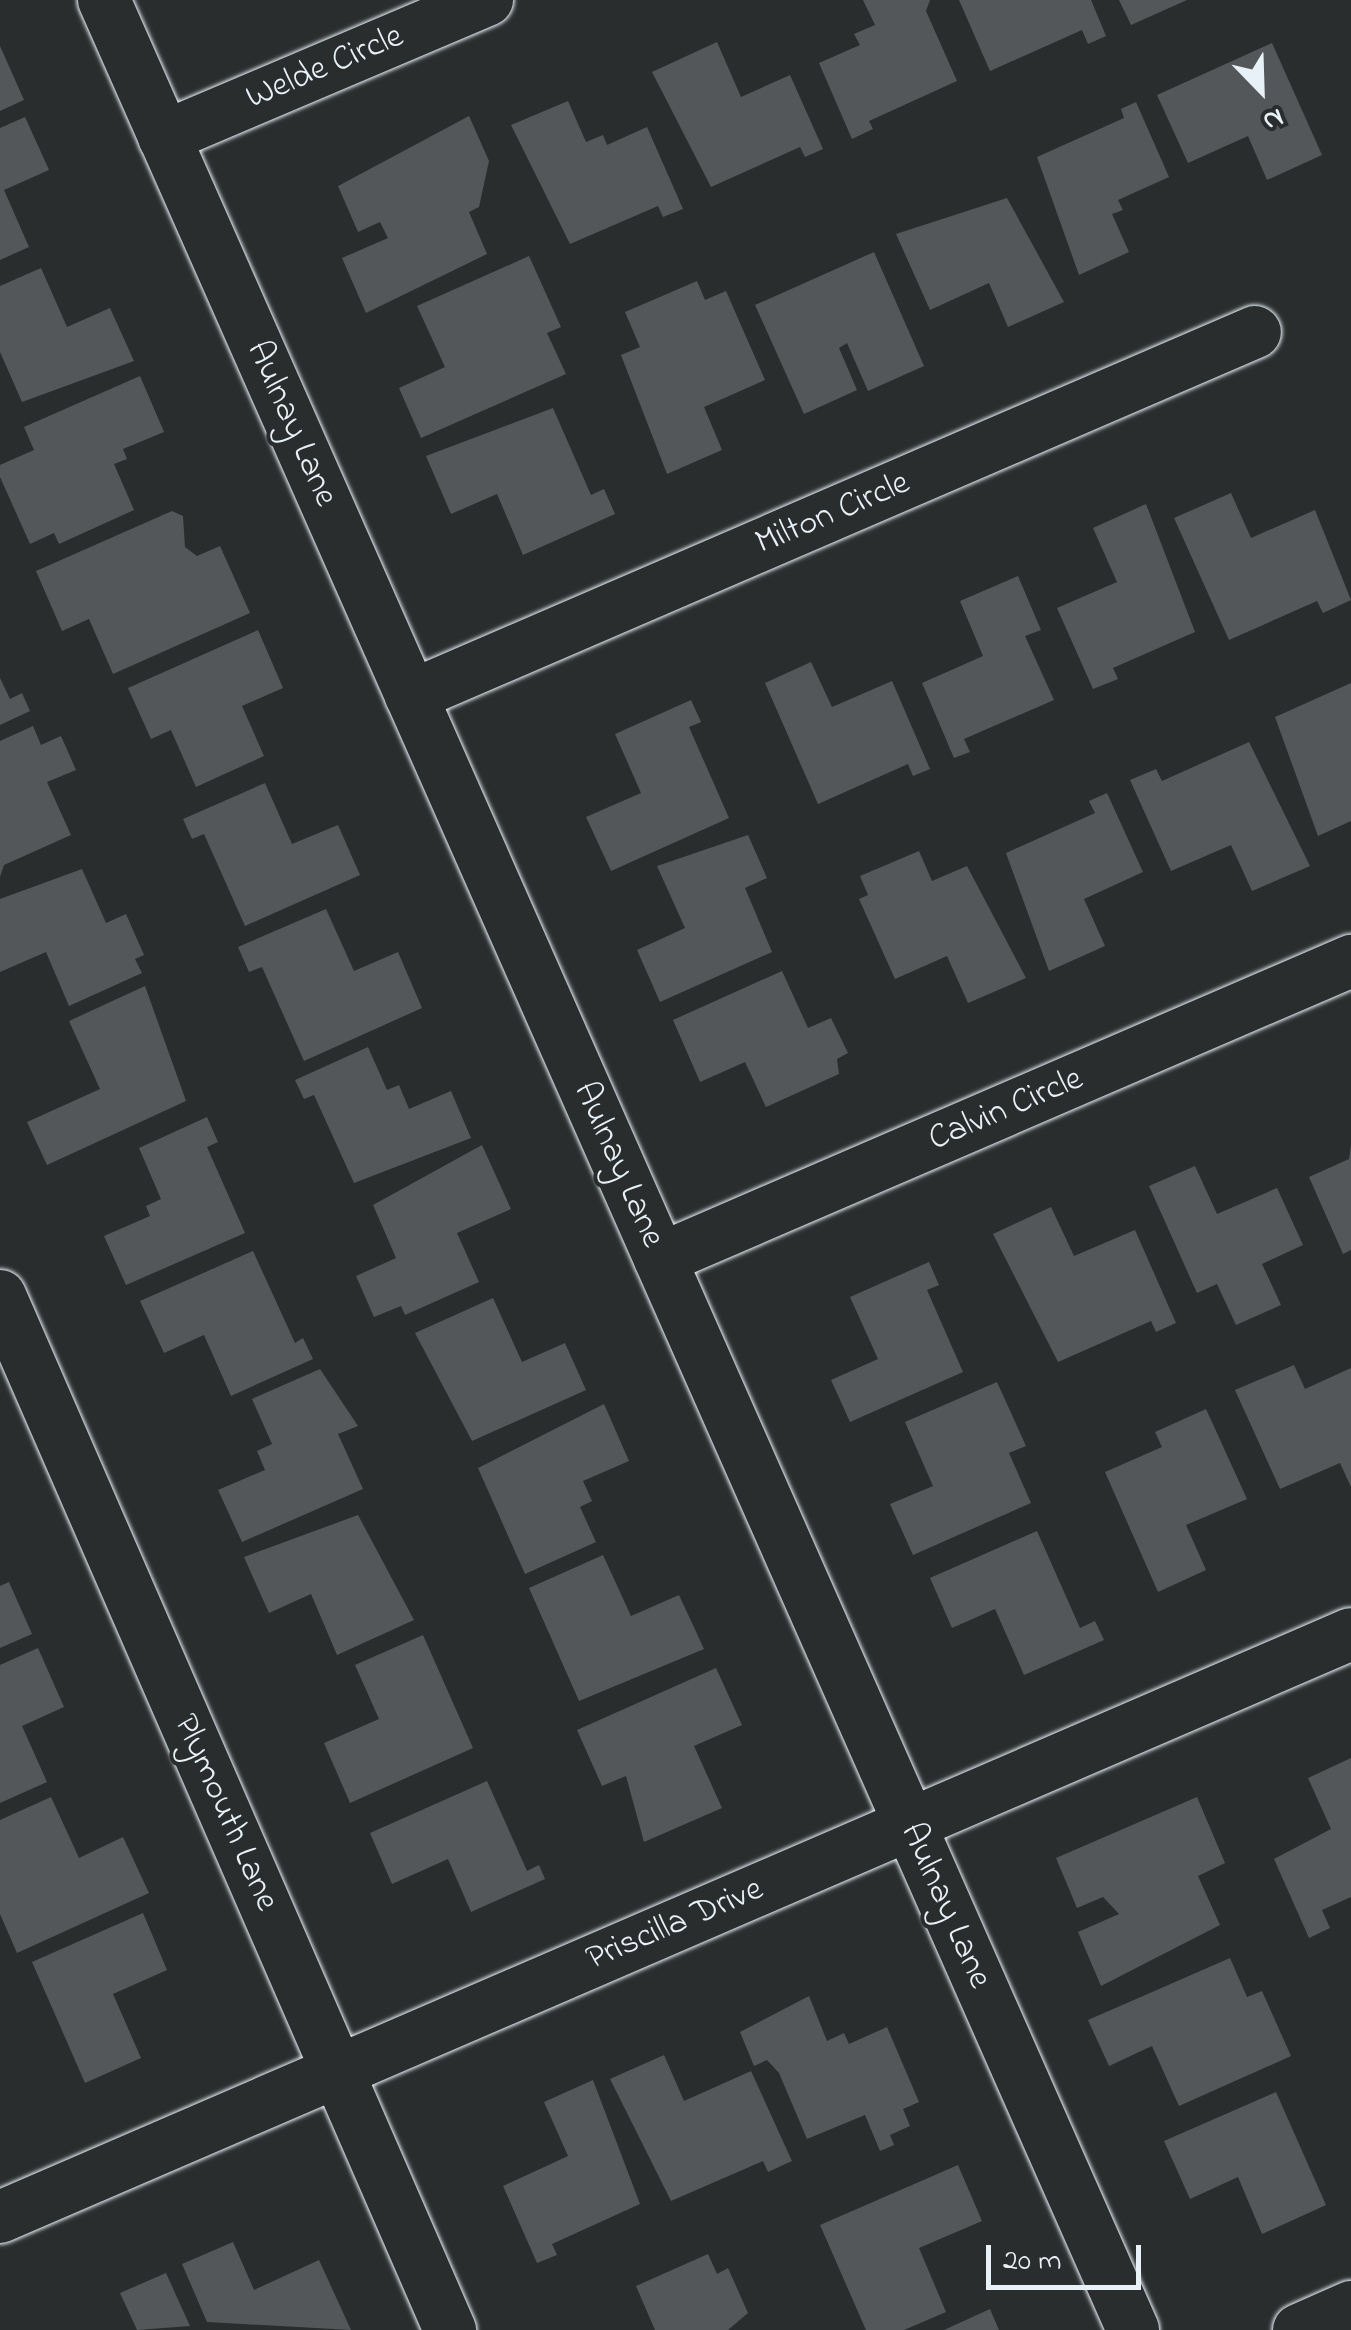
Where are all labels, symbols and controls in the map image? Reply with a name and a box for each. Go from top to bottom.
street label: Welde Circle [240,16,410,120]
north arrow [1211,40,1311,140]
text: N [1256,96,1290,141]
street label: Aulnay Lane [236,335,346,513]
street label: Milton Circle [750,463,916,565]
street label: Calvin Circle [923,1059,1089,1161]
street label: Aulnay Lane [563,1076,673,1254]
street label: Plymouth Lane [163,1708,287,1918]
street label: Aulnay Lane [890,1817,1000,1995]
street label: Priscilla Drive [581,1869,769,1981]
scale bar [991,2225,1146,2287]
text: 20 m [1003,2240,1062,2284]

